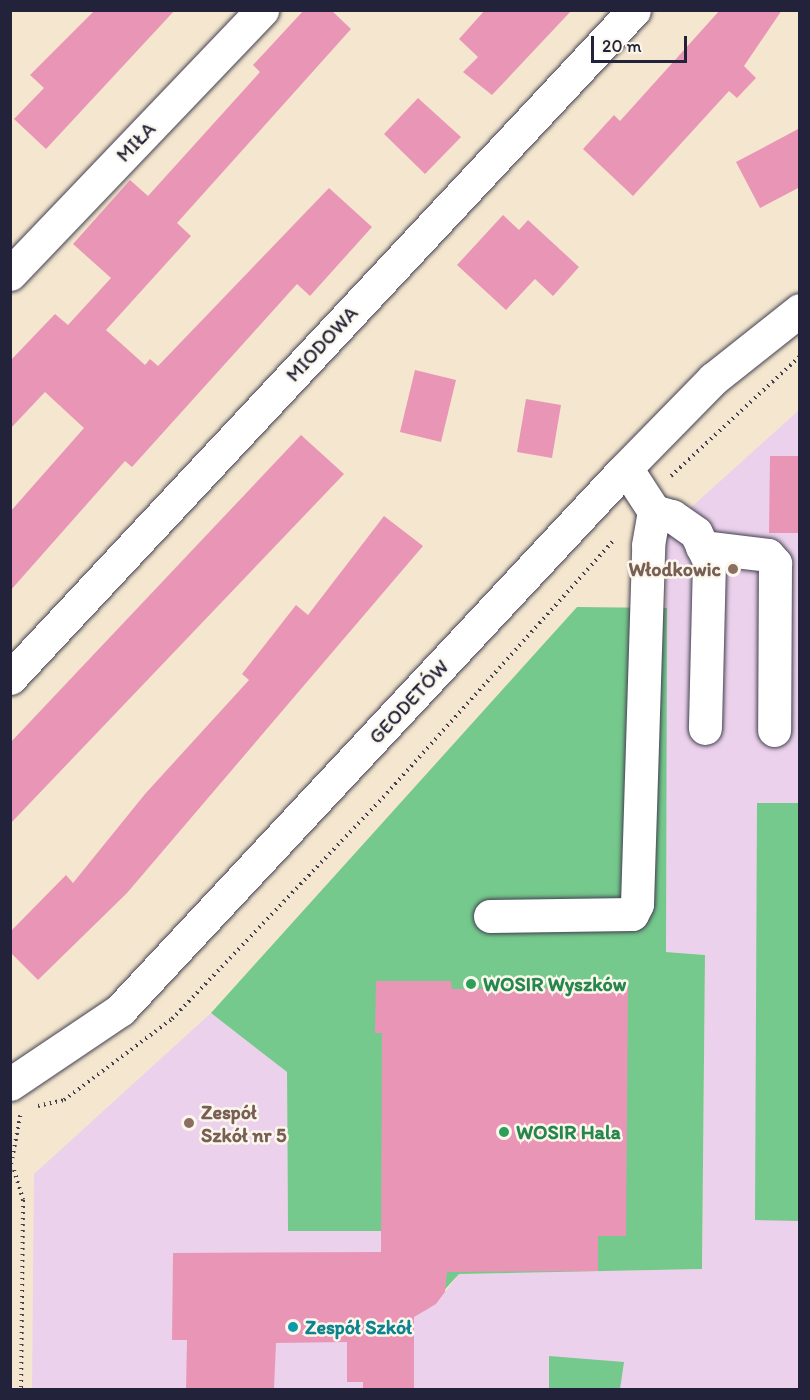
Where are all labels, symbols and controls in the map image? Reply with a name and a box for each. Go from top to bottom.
scale bar [594,24,690,62]
text: 20 m [602,35,642,57]
street label: MIŁA [111,117,161,167]
street label: MIODOWA [281,301,363,387]
place label: Włodkowic [628,557,721,581]
marker: Włodkowic [726,562,740,576]
street label: GEODETÓW [364,655,454,749]
place label: WOSIR Wyszków [483,972,626,996]
marker: WOSIR Wyszków [464,977,478,991]
place label: Zespół Szkół nr 5 [201,1100,286,1147]
marker: Zespół Szkół nr 5 [182,1116,196,1130]
place label: WOSIR Hala [516,1120,621,1144]
marker: WOSIR Hala [497,1125,511,1139]
place label: Zespół Szkół [305,1315,412,1339]
marker: Zespół Szkół [286,1320,300,1334]

